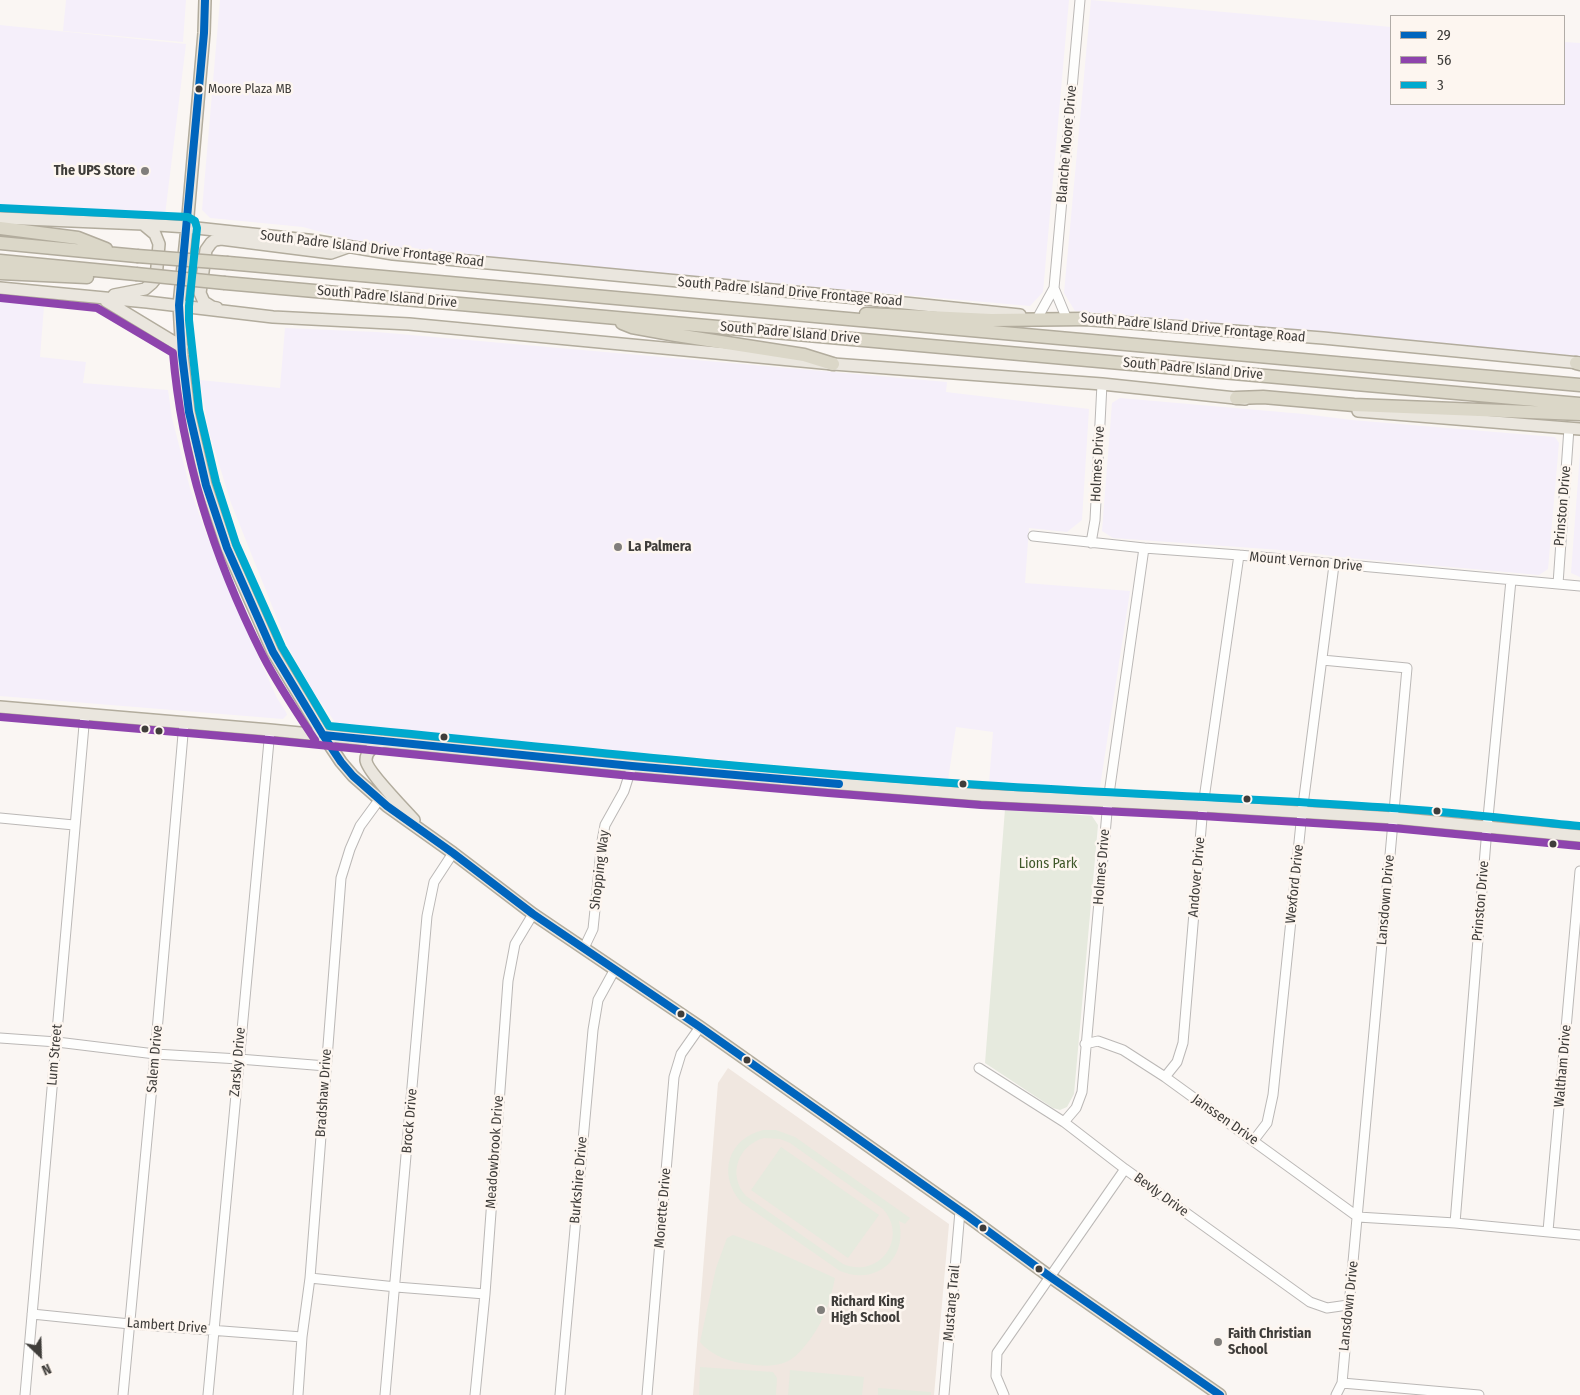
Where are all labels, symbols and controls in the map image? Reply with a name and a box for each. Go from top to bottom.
legend [1390,15,1565,105]
text: 29 [1437,26,1451,44]
text: 56 [1437,51,1451,69]
text: 3 [1437,76,1444,94]
place label: Moore Plaza MB [208,81,292,97]
marker: Moore Plaza MB [194,84,204,94]
street label: Blanche Moore Drive [1053,84,1081,204]
place label: The UPS Store [54,163,135,179]
marker: The UPS Store [139,165,151,177]
street label: South Padre Island Drive Frontage Road [259,227,485,271]
street label: South Padre Island Drive Frontage Road [677,274,903,310]
street label: South Padre Island Drive [316,283,458,311]
street label: South Padre Island Drive Frontage Road [1080,310,1306,346]
street label: South Padre Island Drive [719,319,861,347]
street label: South Padre Island Drive [1122,355,1264,383]
street label: Holmes Drive [1088,426,1108,502]
street label: Prinston Drive [1551,465,1575,547]
place label: La Palmera [628,539,691,555]
marker: La Palmera [612,541,624,553]
street label: Mount Vernon Drive [1249,549,1363,575]
unlabelled marker [140,724,150,734]
unlabelled marker [154,726,164,736]
unlabelled marker [439,732,449,742]
unlabelled marker [958,779,968,789]
unlabelled marker [1242,794,1252,804]
unlabelled marker [1432,806,1442,816]
street label: Holmes Drive [1090,828,1114,906]
street label: Shopping Way [587,829,613,911]
street label: Andover Drive [1185,836,1209,918]
unlabelled marker [1548,839,1558,849]
street label: Wexford Drive [1282,843,1308,925]
street label: Lansdown Drive [1374,854,1398,946]
park label: Lions Park [1019,856,1077,872]
street label: Prinston Drive [1469,860,1493,942]
unlabelled marker [676,1009,686,1019]
street label: Lum Street [44,1023,66,1087]
street label: Salem Drive [144,1024,166,1094]
street label: Waltham Drive [1551,1024,1575,1108]
street label: Zarsky Drive [227,1027,249,1097]
street label: Bradshaw Drive [313,1048,335,1138]
unlabelled marker [742,1055,752,1065]
street label: Brock Drive [399,1088,421,1154]
street label: Janssen Drive [1189,1091,1261,1149]
street label: Meadowbrook Drive [483,1095,507,1209]
street label: Burkshire Drive [567,1136,591,1224]
street label: Monette Drive [651,1167,675,1249]
street label: Bevly Drive [1130,1170,1192,1220]
unlabelled marker [978,1223,988,1233]
street label: Lansdown Drive [1336,1260,1362,1352]
street label: Mustang Trail [940,1264,964,1342]
unlabelled marker [1034,1264,1044,1274]
place label: Richard King High School [831,1294,904,1326]
marker: Richard King High School [815,1304,827,1316]
street label: Lambert Drive [126,1315,208,1337]
place label: Faith Christian School [1228,1326,1311,1358]
north arrow [15,1330,65,1380]
marker: Faith Christian School [1212,1336,1224,1348]
text: N [39,1360,54,1379]

